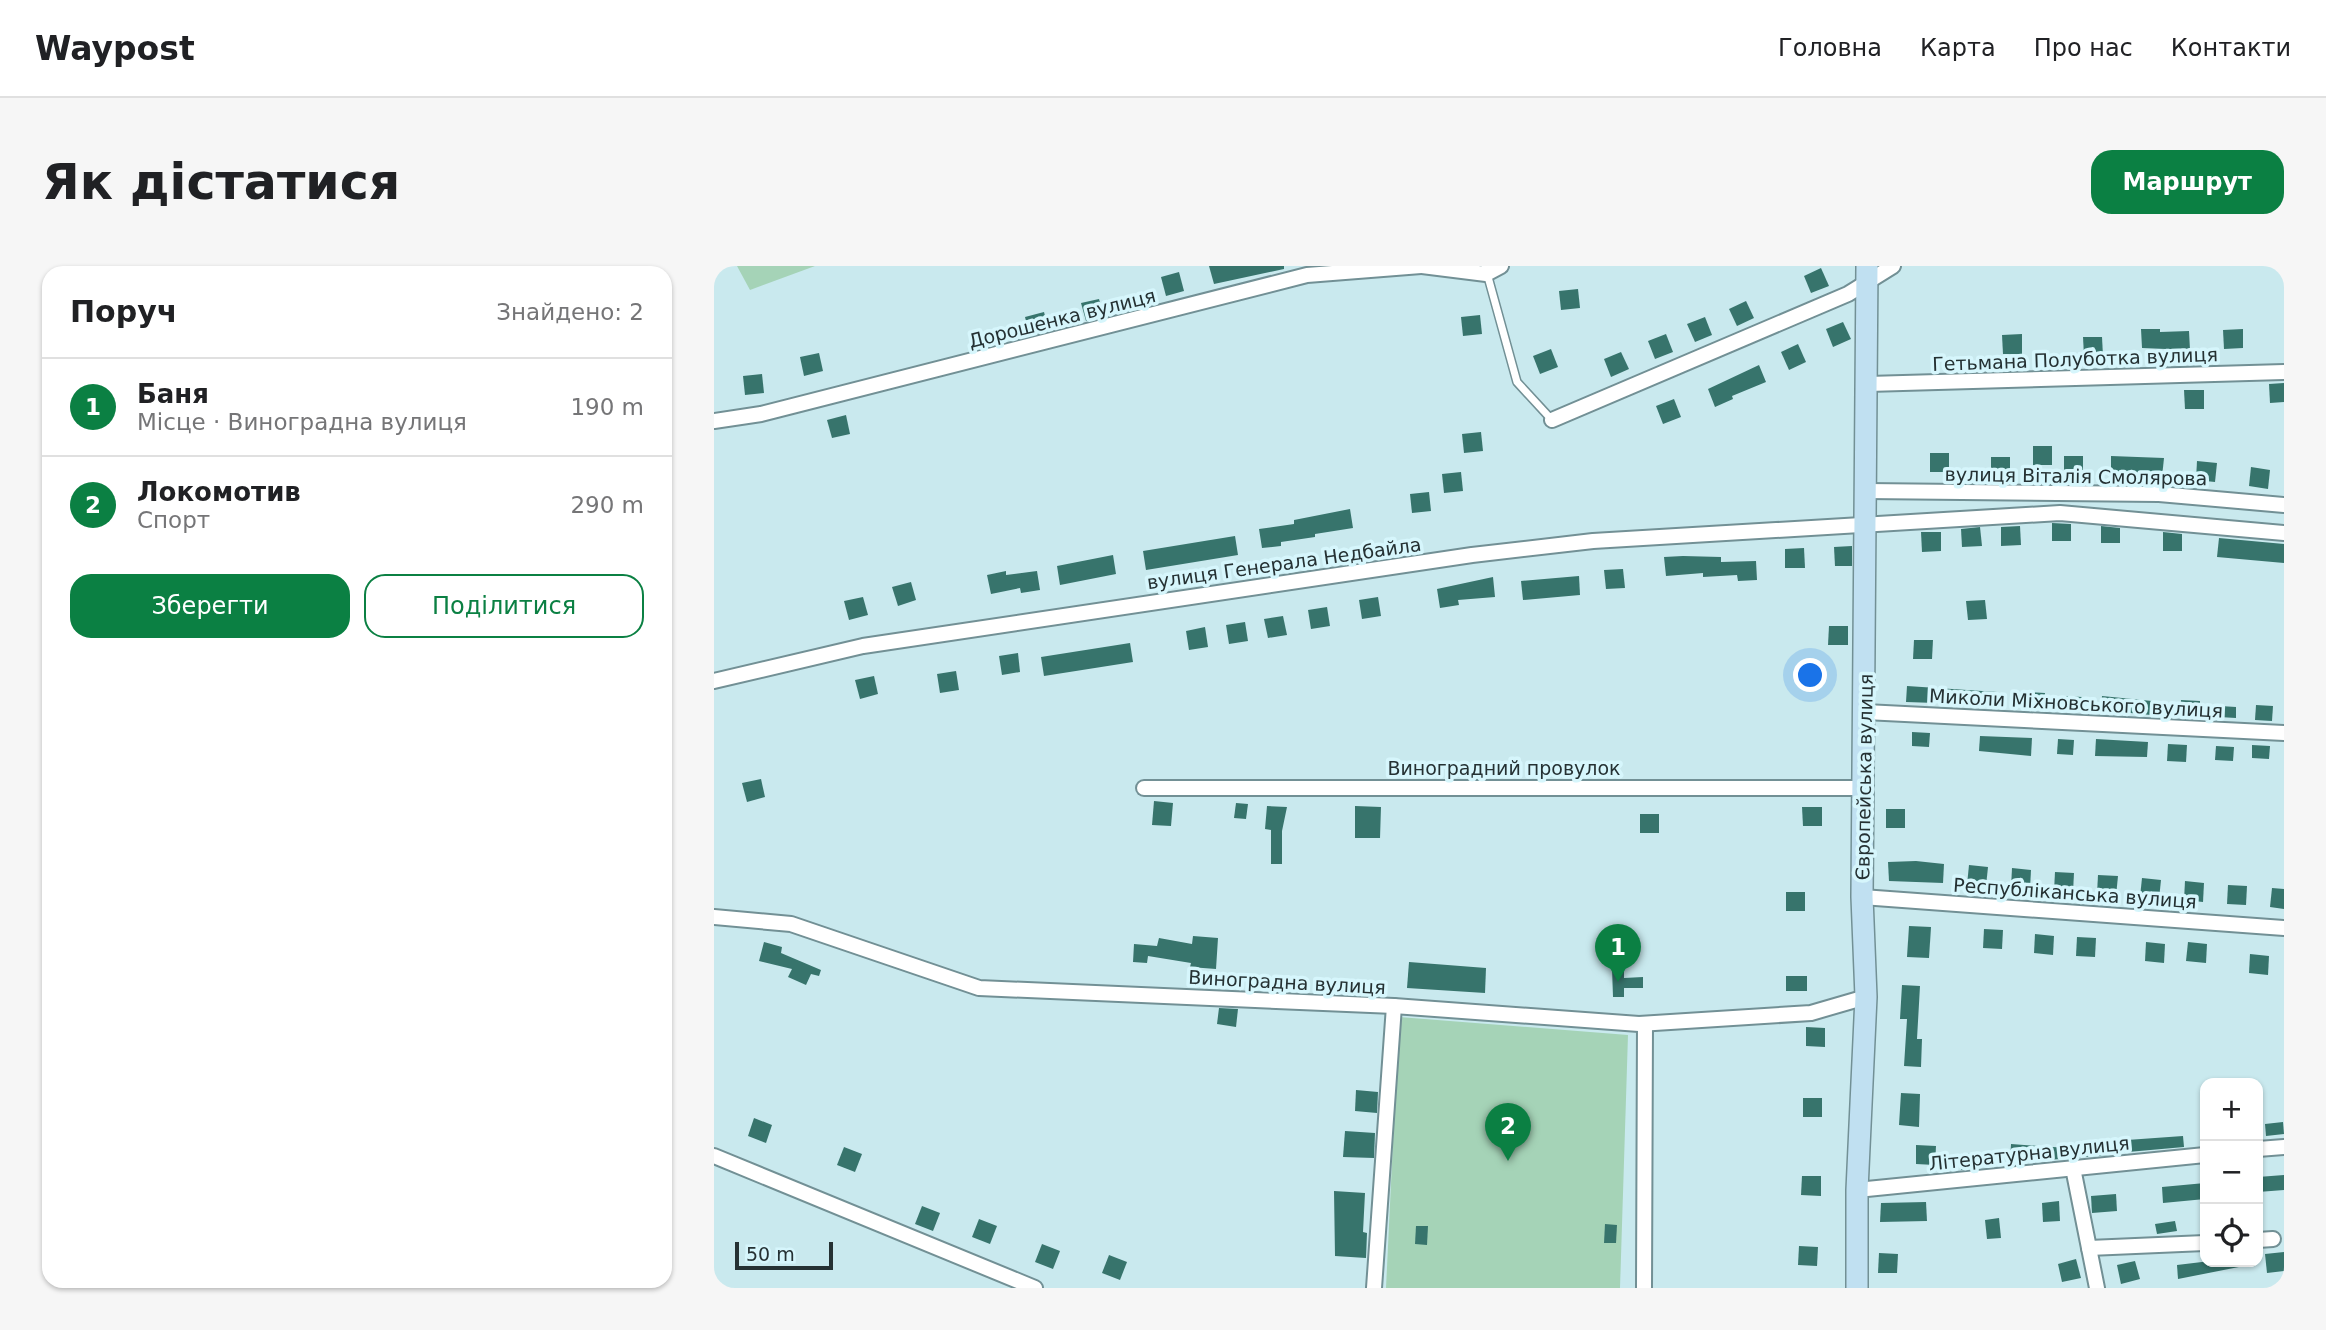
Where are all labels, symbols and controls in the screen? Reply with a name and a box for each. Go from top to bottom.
text: Waypost [35,29,195,68]
text: Головна [1778,34,1882,62]
text: Карта [1920,34,1996,62]
text: Про нас [2034,34,2133,62]
text: Контакти [2171,34,2291,62]
button: Маршрут [2091,150,2284,214]
text: Як дістатися [42,154,400,211]
street label: Дорошенка вулиця [966,284,1158,352]
text: Поруч [70,294,177,329]
text: Знайдено: 2 [496,299,644,325]
street label: Гетьмана Полуботка вулиця [1932,343,2218,375]
text: Баня [137,379,209,409]
text: 1 [85,394,101,420]
text: 190 m [570,394,644,420]
text: Місце · Виноградна вулиця [137,409,467,435]
street label: вулиця Віталія Смолярова [1945,463,2207,489]
text: Локомотив [137,477,301,507]
text: 2 [85,492,101,518]
text: 290 m [570,492,644,518]
text: Спорт [137,507,210,533]
street label: вулиця Генерала Недбайла [1145,533,1423,593]
button: Зберегти [70,574,350,638]
button: Поділитися [364,574,644,638]
your location [1793,658,1827,692]
street label: Європейська вулиця [1851,673,1877,881]
street label: Миколи Міхновського вулиця [1929,684,2223,722]
street label: Виноградний провулок [1387,757,1621,779]
street label: Республіканська вулиця [1953,874,2197,912]
pin: 1 [1595,924,1641,982]
street label: Виноградна вулиця [1188,966,1386,998]
map controls [2200,1078,2263,1267]
button: + [2200,1078,2263,1141]
pin: 2 [1485,1103,1531,1161]
street label: Літературна вулиця [1927,1132,2131,1174]
button: − [2200,1141,2263,1204]
button: locate [2200,1204,2263,1267]
scale bar [735,1239,833,1271]
text: 50 m [746,1243,795,1265]

